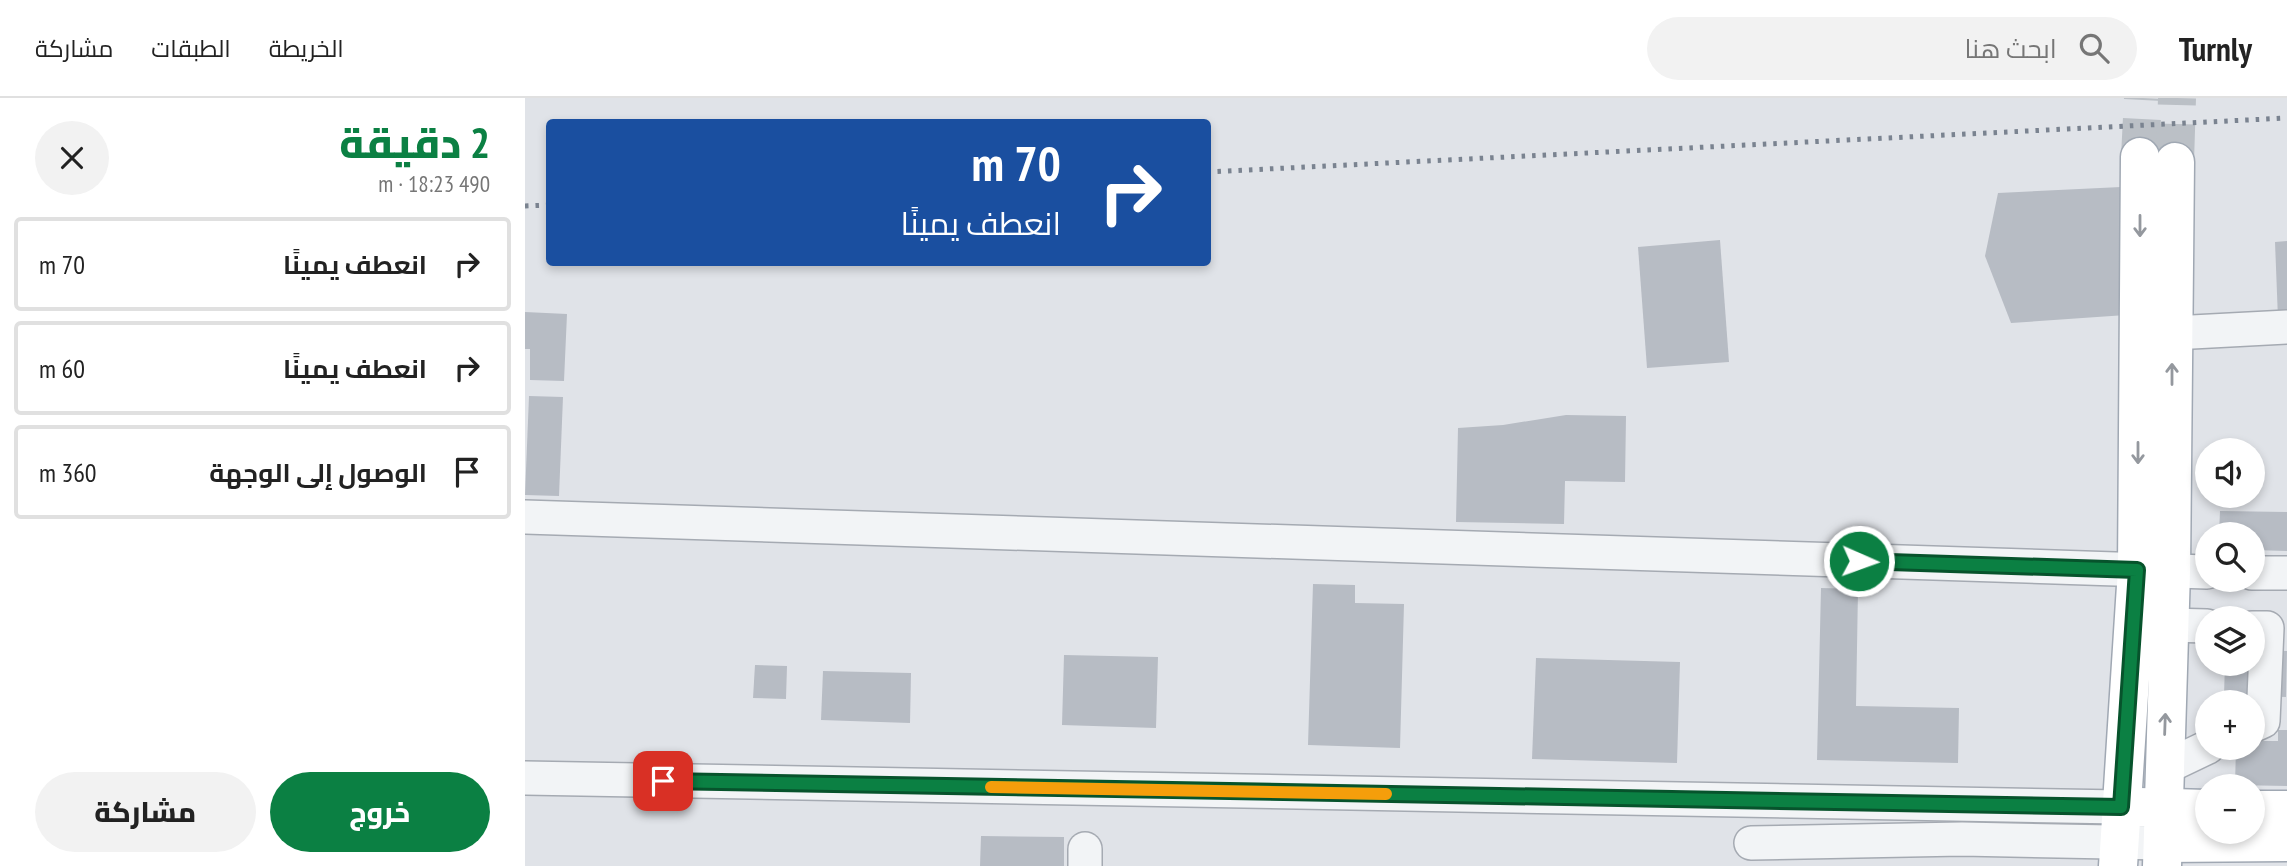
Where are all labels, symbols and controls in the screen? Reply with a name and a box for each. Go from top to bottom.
search box [1647,17,2137,80]
text: Turnly [2179,27,2252,70]
icon: search [2075,29,2113,67]
text: ابحث هنا [1964,32,2057,65]
text: مشاركة [35,33,113,64]
text: الطبقات [151,33,231,64]
text: الخريطة [269,33,344,64]
text: 2 دقيقة [339,115,490,170]
button: close [35,121,109,195]
text: 70 m [972,131,1061,195]
icon: right [1085,147,1176,238]
text: 490 m · 18:23 [378,169,490,198]
text: انعطف يمينًا [901,202,1061,244]
one-way arrow [2133,214,2146,237]
icon: right [448,245,486,283]
text: 70 m [39,248,85,281]
text: انعطف يمينًا [283,248,427,281]
icon: right [448,349,486,387]
text: 60 m [39,352,85,385]
text: انعطف يمينًا [283,352,427,385]
one-way arrow [2165,363,2179,386]
map controls [2195,438,2265,844]
button: sound [2195,438,2265,508]
one-way arrow [2131,441,2145,464]
icon: arrive [448,453,486,491]
text: 360 m [39,456,97,489]
text: الوصول إلى الوجهة [209,456,427,489]
button: search [2195,522,2265,592]
position arrow [1822,524,1896,598]
button: layers [2195,606,2265,676]
button: + [2195,690,2265,760]
one-way arrow [2159,713,2172,736]
pin [633,751,693,811]
icon: arrive [644,762,682,800]
button: مشاركة [35,772,256,852]
button: خروج [270,772,490,852]
button: − [2195,774,2265,844]

